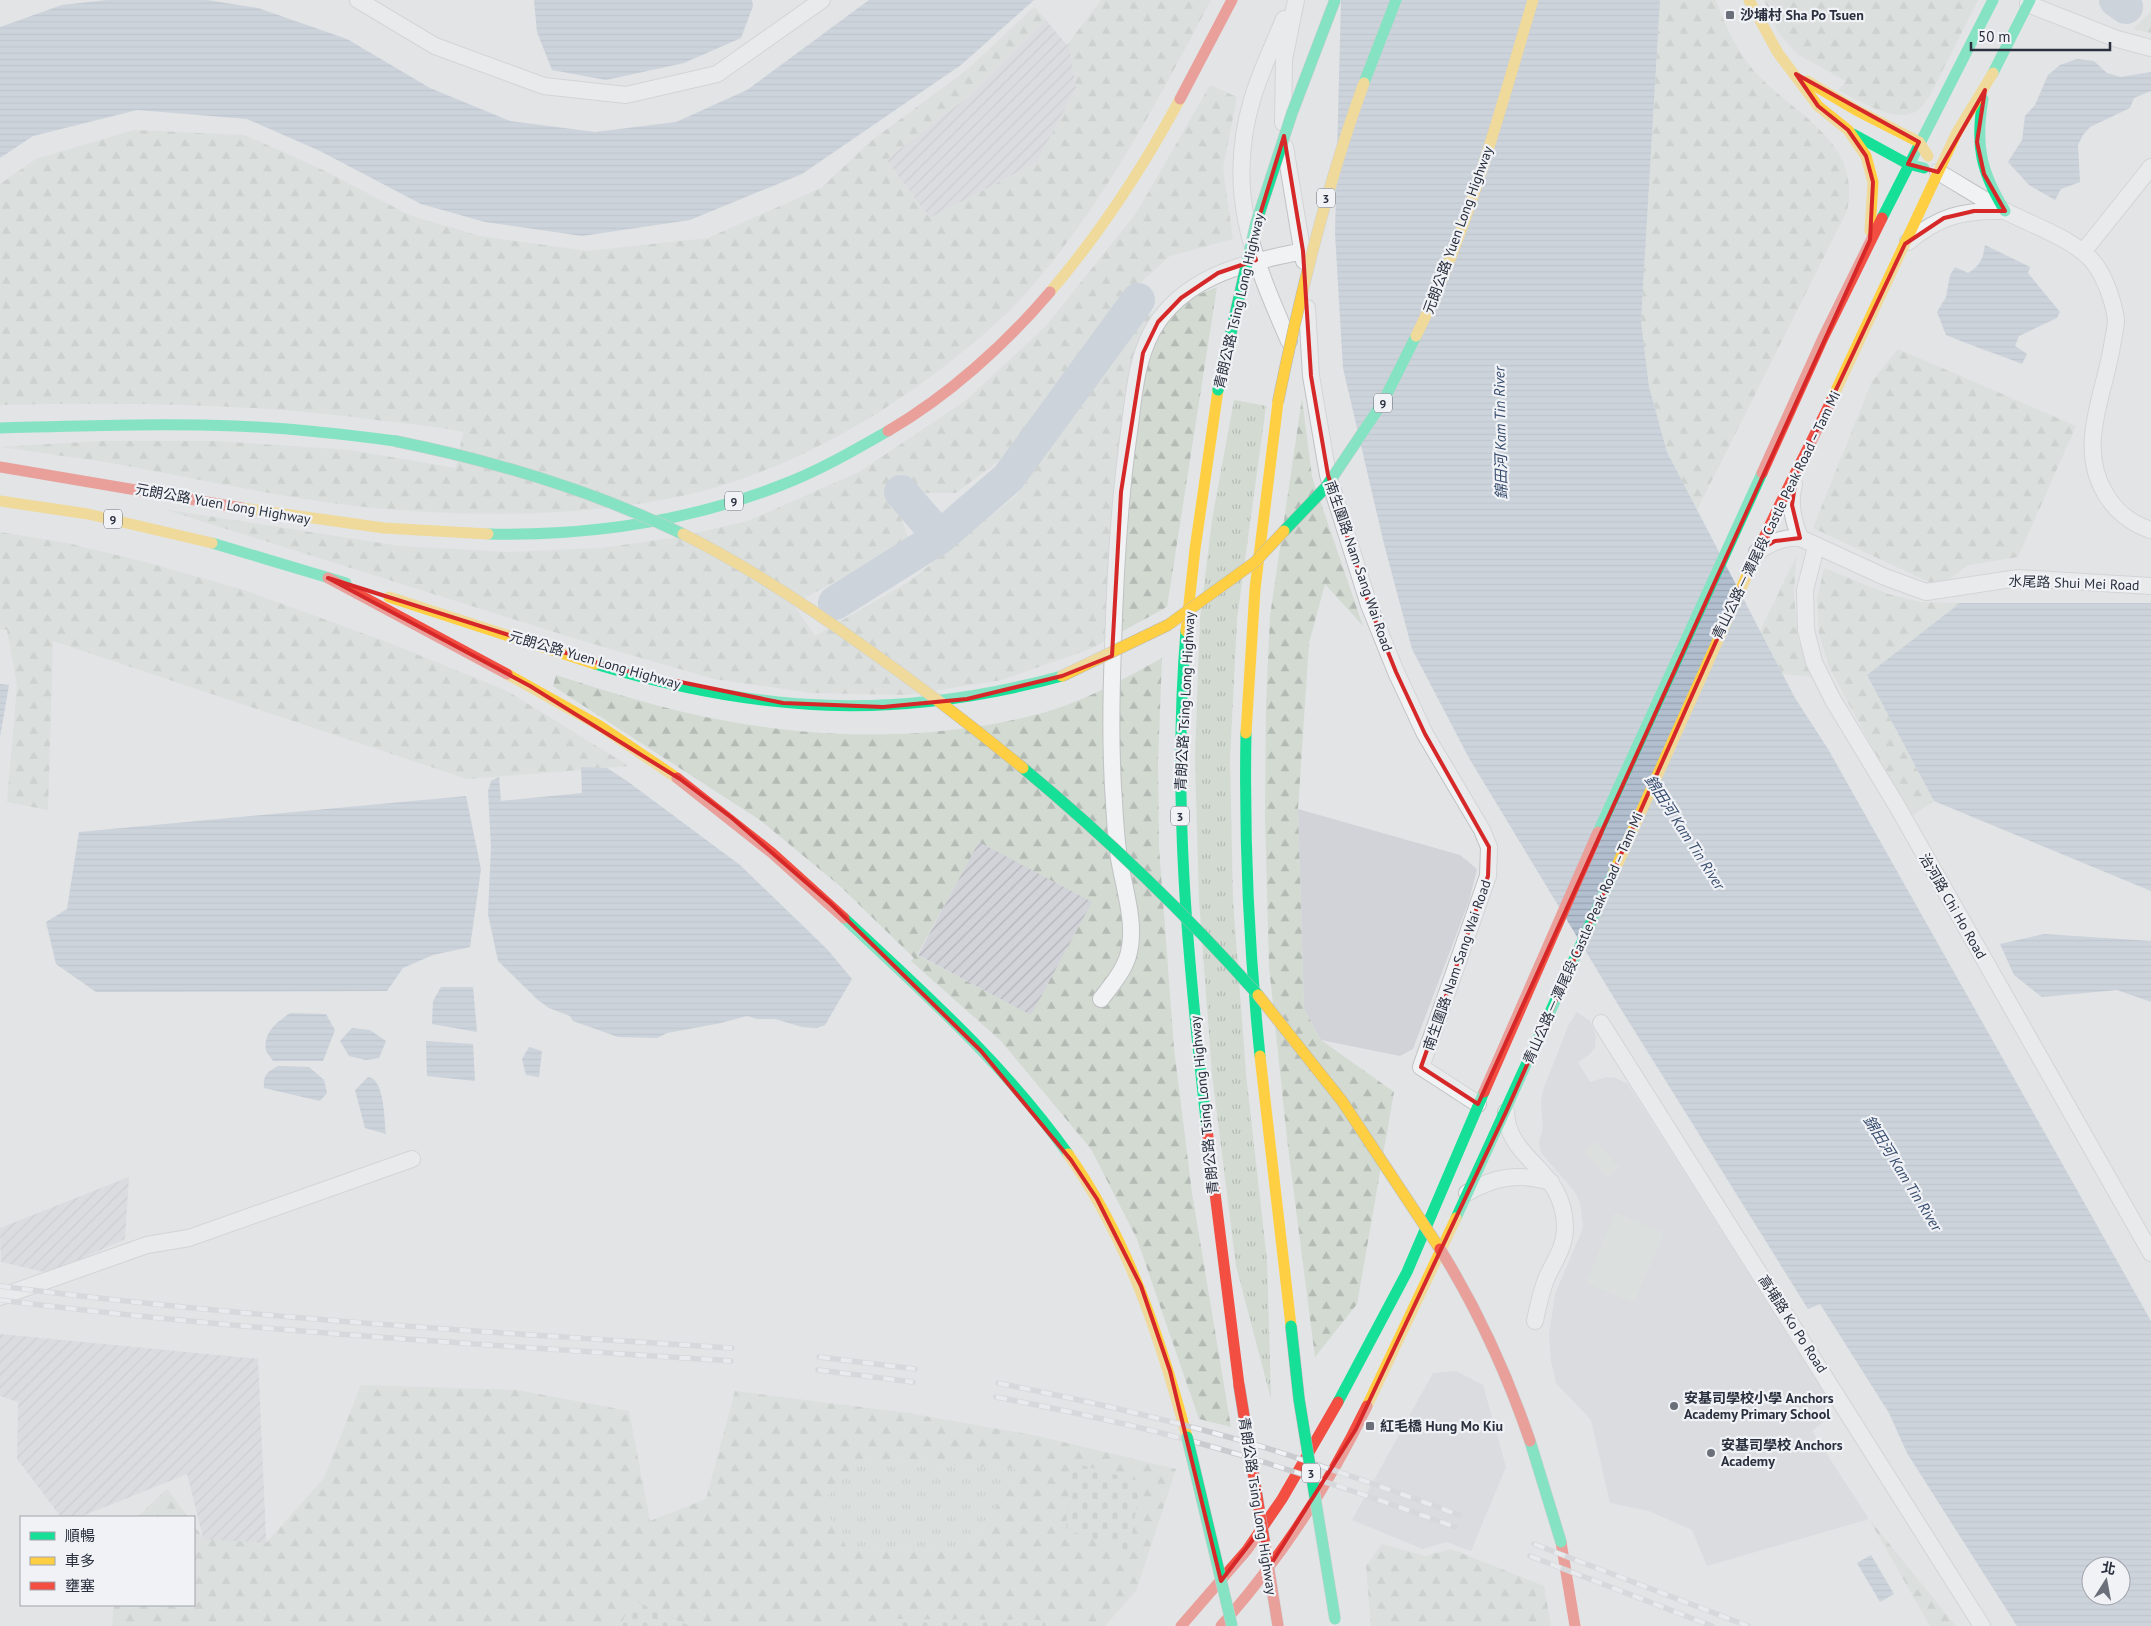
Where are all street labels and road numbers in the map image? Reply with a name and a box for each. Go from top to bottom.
street label: 元朗公路 Yuen Long Highway [1419,143,1497,316]
road number: 3 [1317,188,1335,208]
street label: 青朗公路 Tsing Long Highway [1210,211,1268,390]
street label: 青山公路－潭尾段 Castle Peak Road – Tam Mi [1708,388,1844,642]
road number: 9 [1374,393,1392,412]
street label: 南生圍路 Nam Sang Wai Road [1321,478,1397,654]
street label: 元朗公路 Yuen Long Highway [134,480,312,528]
road number: 9 [725,492,743,511]
road number: 9 [104,509,122,528]
street label: 水尾路 Shui Mei Road [2008,572,2140,594]
street label: 青朗公路 Tsing Long Highway [1171,610,1199,791]
street label: 元朗公路 Yuen Long Highway [507,627,683,693]
road number: 3 [1171,806,1189,826]
street label: 青山公路－潭尾段 Castle Peak Road – Tam Mi [1519,809,1647,1067]
street label: 治河路 Chi Ho Road [1915,850,1991,962]
street label: 南生圍路 Nam Sang Wai Road [1419,877,1495,1053]
street label: 青朗公路 Tsing Long Highway [1186,1014,1222,1195]
street label: 高埔路 Ko Po Road [1755,1272,1831,1376]
street label: 青朗公路 Tsing Long Highway [1235,1416,1281,1597]
road number: 3 [1302,1464,1320,1482]

